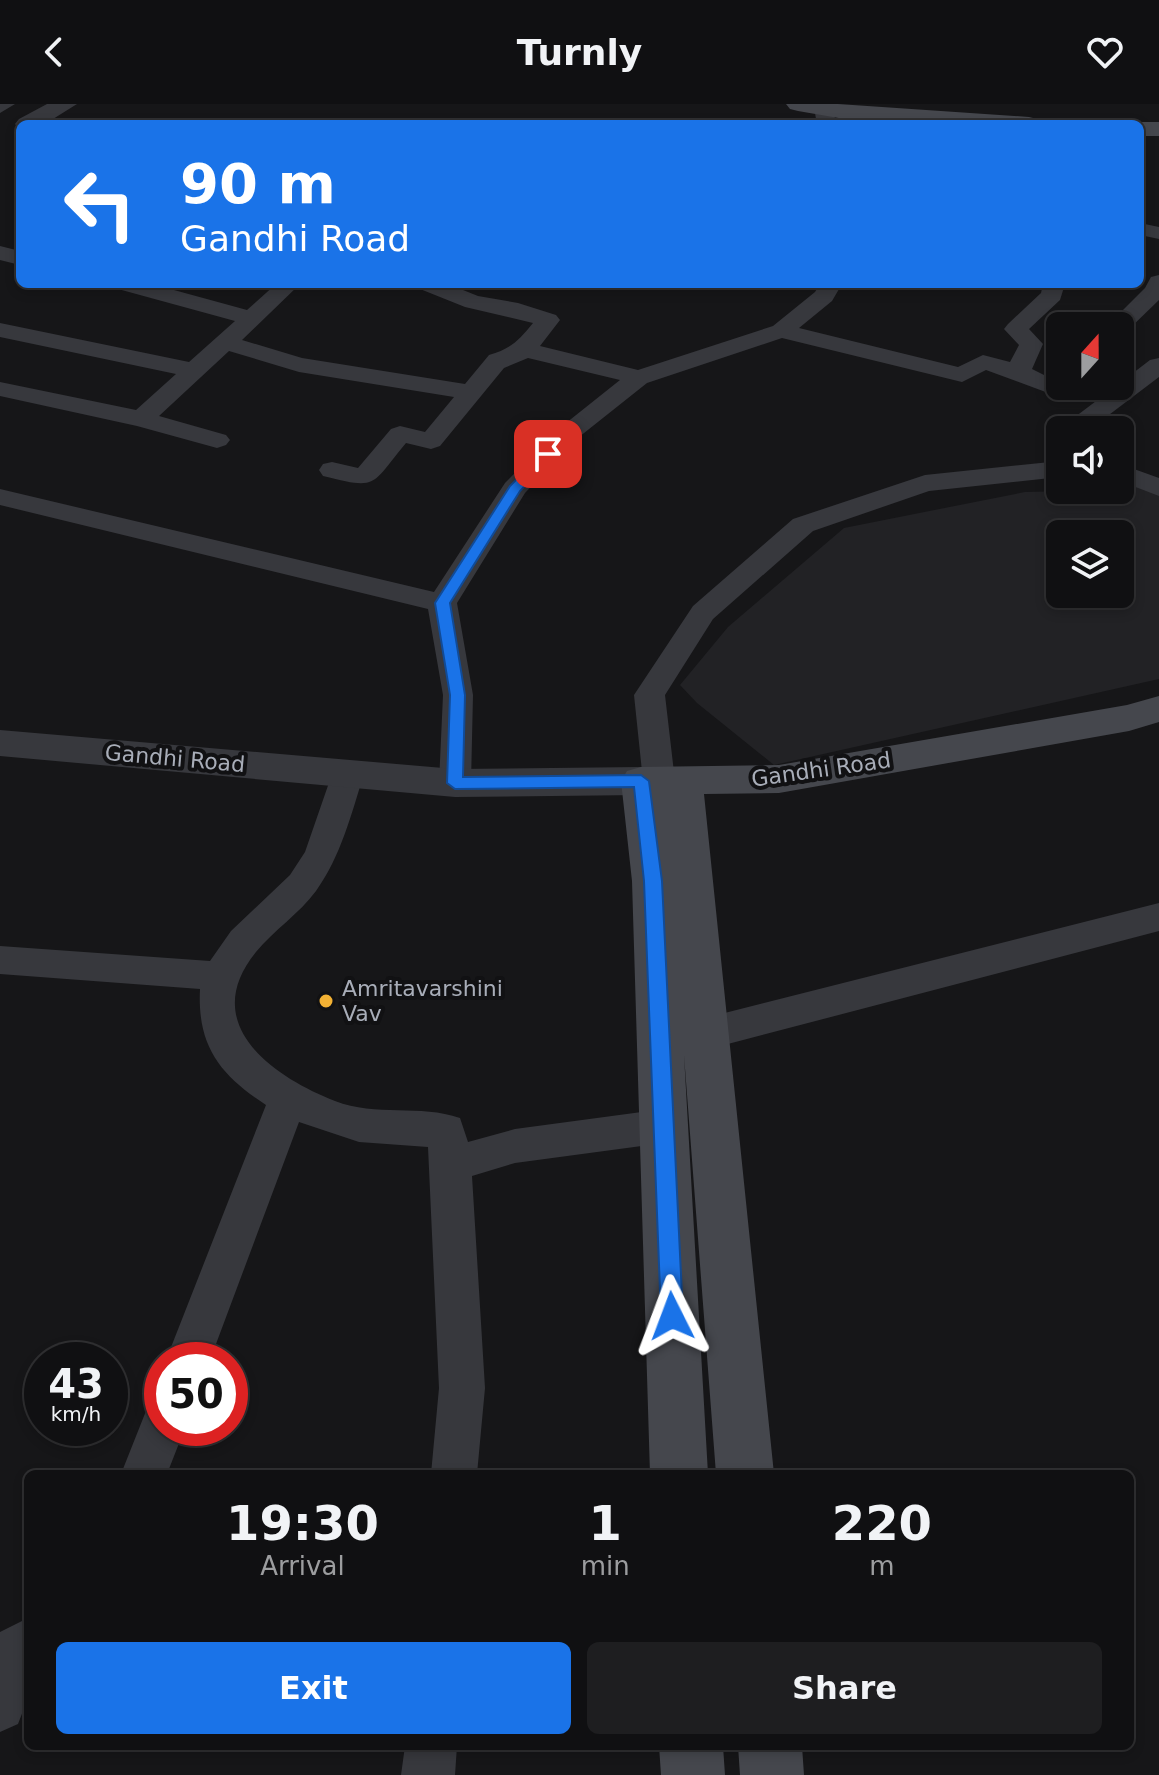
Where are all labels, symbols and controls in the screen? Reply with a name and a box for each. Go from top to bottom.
icon: back [32,30,76,74]
icon: heart [1083,30,1127,74]
text: Turnly [517,32,642,73]
text: 90 m [180,151,336,216]
icon: left [48,152,152,256]
text: Gandhi Road [180,218,410,259]
north arrow [1046,312,1134,400]
map controls [1046,312,1134,608]
button: sound [1046,416,1134,504]
pin [514,420,582,488]
icon: arrive [526,432,570,476]
button: layers [1046,520,1134,608]
street label: Gandhi Road [104,740,246,777]
street label: Gandhi Road [750,747,892,792]
place label: Amritavarshini Vav [342,976,503,1026]
marker: Amritavarshini Vav [317,992,335,1010]
position arrow [630,1274,714,1358]
speed limit sign: 50 [144,1342,248,1446]
text: 43 [48,1361,104,1407]
text: km/h [51,1402,101,1426]
text: 19:30 [226,1495,379,1551]
text: 1 [589,1495,622,1551]
text: 220 [832,1495,932,1551]
text: Arrival [260,1551,345,1581]
text: min [581,1551,630,1581]
text: m [869,1551,895,1581]
button: Exit [56,1642,571,1734]
button: Share [587,1642,1102,1734]

